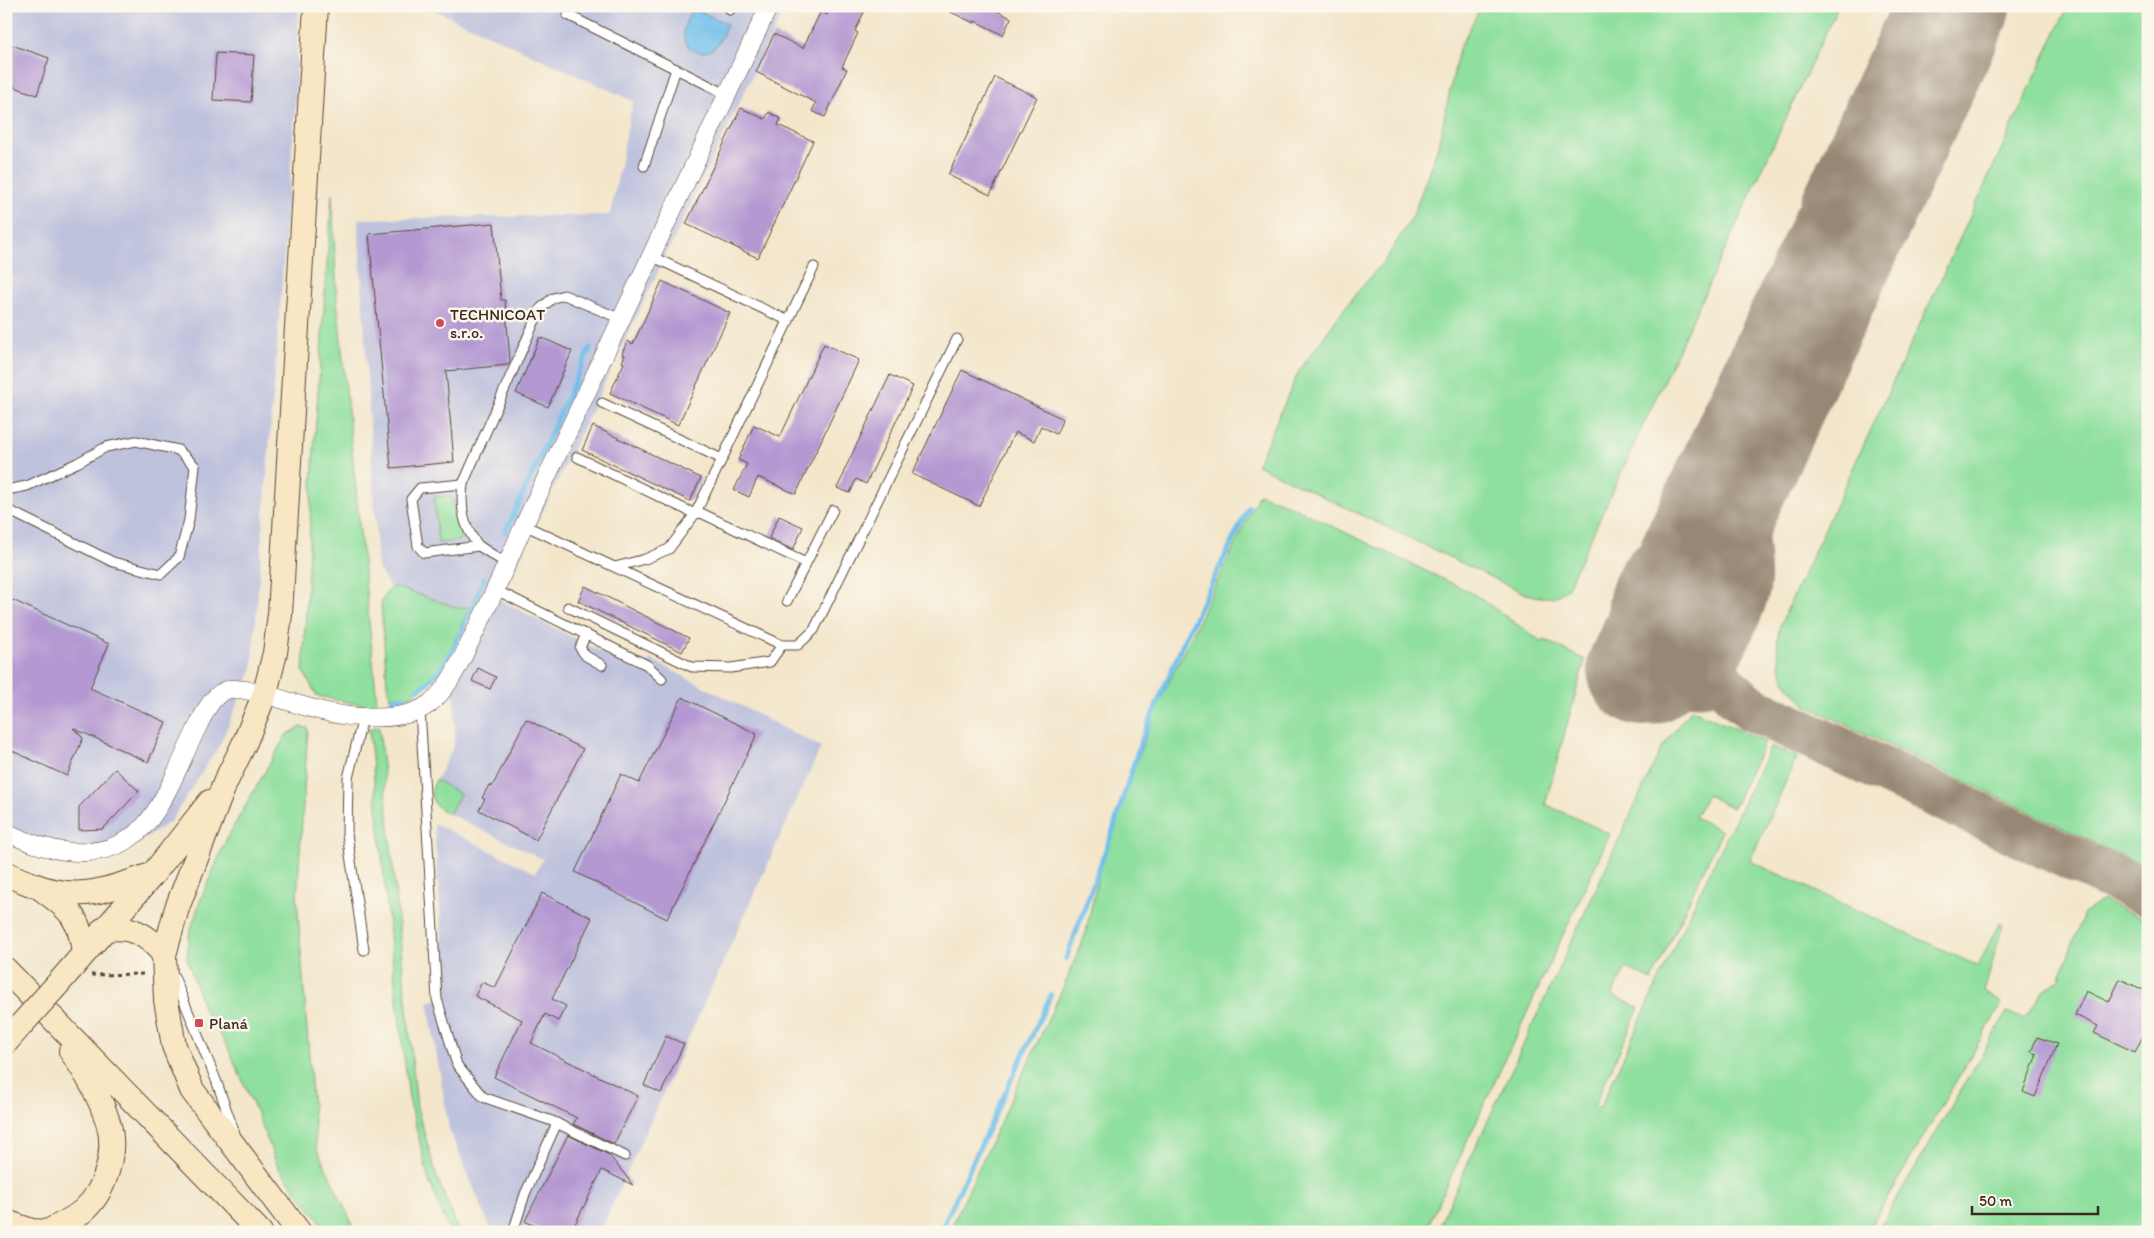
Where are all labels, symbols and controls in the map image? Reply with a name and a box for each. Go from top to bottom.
place label: TECHNICOAT s.r.o. [450,305,545,342]
marker: TECHNICOAT s.r.o. [434,317,446,329]
place label: Planá [209,1014,249,1033]
marker: Planá [193,1017,205,1029]
scale bar [1972,1183,2098,1215]
text: 50 m [1979,1192,2012,1210]

